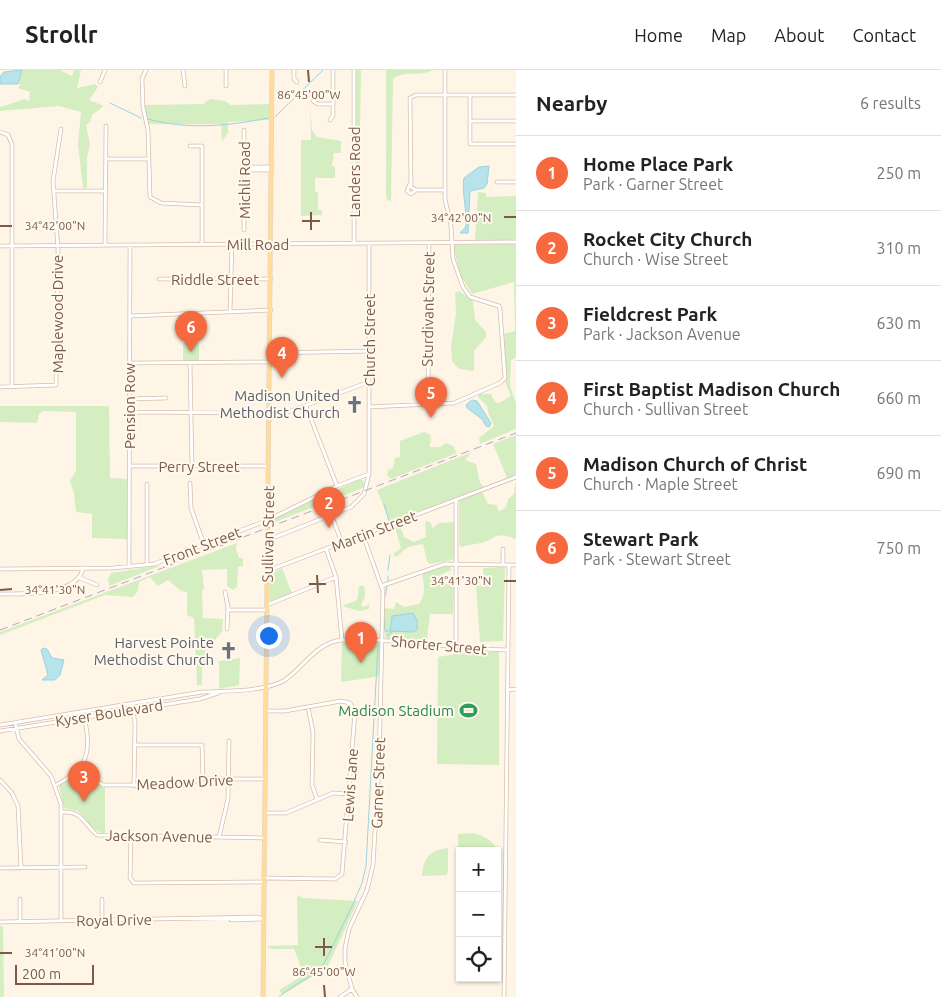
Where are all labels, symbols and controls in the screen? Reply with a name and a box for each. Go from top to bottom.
text: Strollr [25,21,98,48]
text: Home [634,25,683,45]
text: Map [711,25,746,45]
text: About [774,25,824,45]
text: Contact [852,25,916,45]
text: 86°45'00"W [277,88,341,101]
text: Nearby [536,91,607,115]
text: 6 results [860,94,921,112]
street label: Landers Road [346,126,363,218]
street label: Michli Road [236,141,253,219]
text: Home Place Park [583,153,733,175]
text: 1 [547,164,557,182]
text: 250 m [876,164,921,182]
text: Park · Garner Street [583,175,723,193]
text: 34°42'00"N [431,211,491,224]
text: 34°42'00"N [25,219,85,232]
text: Rocket City Church [583,228,752,250]
street label: Mill Road [227,236,289,253]
text: 2 [547,239,557,257]
text: 310 m [876,239,921,257]
text: Church · Wise Street [583,250,728,268]
street label: Sturdivant Street [418,251,438,367]
street label: Maplewood Drive [49,255,66,373]
street label: Riddle Street [171,271,259,288]
street label: Church Street [361,293,378,386]
text: Fieldcrest Park [583,303,717,325]
pin: 6 [175,311,207,352]
text: 3 [547,314,557,332]
text: 630 m [876,314,921,332]
text: Park · Jackson Avenue [583,325,741,343]
pin: 4 [266,337,298,378]
street label: Pension Row [121,363,138,449]
pin: 5 [415,377,447,418]
text: First Baptist Madison Church [583,378,840,400]
place label: Madison United Methodist Church [220,387,340,421]
text: 4 [547,389,557,407]
text: 660 m [876,389,921,407]
church icon: Madison United Methodist Church [344,394,364,414]
text: Church · Sullivan Street [583,400,748,418]
text: Madison Church of Christ [583,453,807,475]
street label: Perry Street [158,458,240,475]
text: 5 [547,464,557,482]
text: 690 m [876,464,921,482]
text: Church · Maple Street [583,475,738,493]
street label: Sullivan Street [259,485,277,583]
pin: 2 [313,487,345,528]
street label: Martin Street [329,507,419,555]
street label: Front Street [161,523,243,569]
text: Stewart Park [583,528,699,550]
text: 6 [547,539,557,557]
text: 750 m [876,539,921,557]
text: Park · Stewart Street [583,550,731,568]
text: 34°41'30"N [431,574,491,587]
text: 34°41'30"N [25,583,85,596]
pin: 1 [345,622,377,663]
your location [256,623,282,649]
street label: Shorter Street [390,632,488,658]
place label: Harvest Pointe Methodist Church [94,634,214,668]
church icon: Harvest Pointe Methodist Church [218,641,238,661]
street label: Kyser Boulevard [54,696,164,730]
sports icon: Madison Stadium [458,700,478,720]
place label: Madison Stadium [338,702,454,719]
street label: Garner Street [368,737,388,829]
street label: Lewis Lane [339,748,361,822]
pin: 3 [68,761,100,802]
street label: Meadow Drive [136,771,234,793]
street label: Jackson Avenue [105,827,213,845]
map controls [456,847,501,982]
button: + [456,847,501,892]
button: − [456,892,501,937]
street label: Royal Drive [76,911,152,929]
button: locate [456,937,501,982]
text: 34°41'00"N [25,946,85,959]
scale bar [15,962,94,985]
text: 86°45'00"W [292,965,356,978]
text: 200 m [22,966,61,982]

